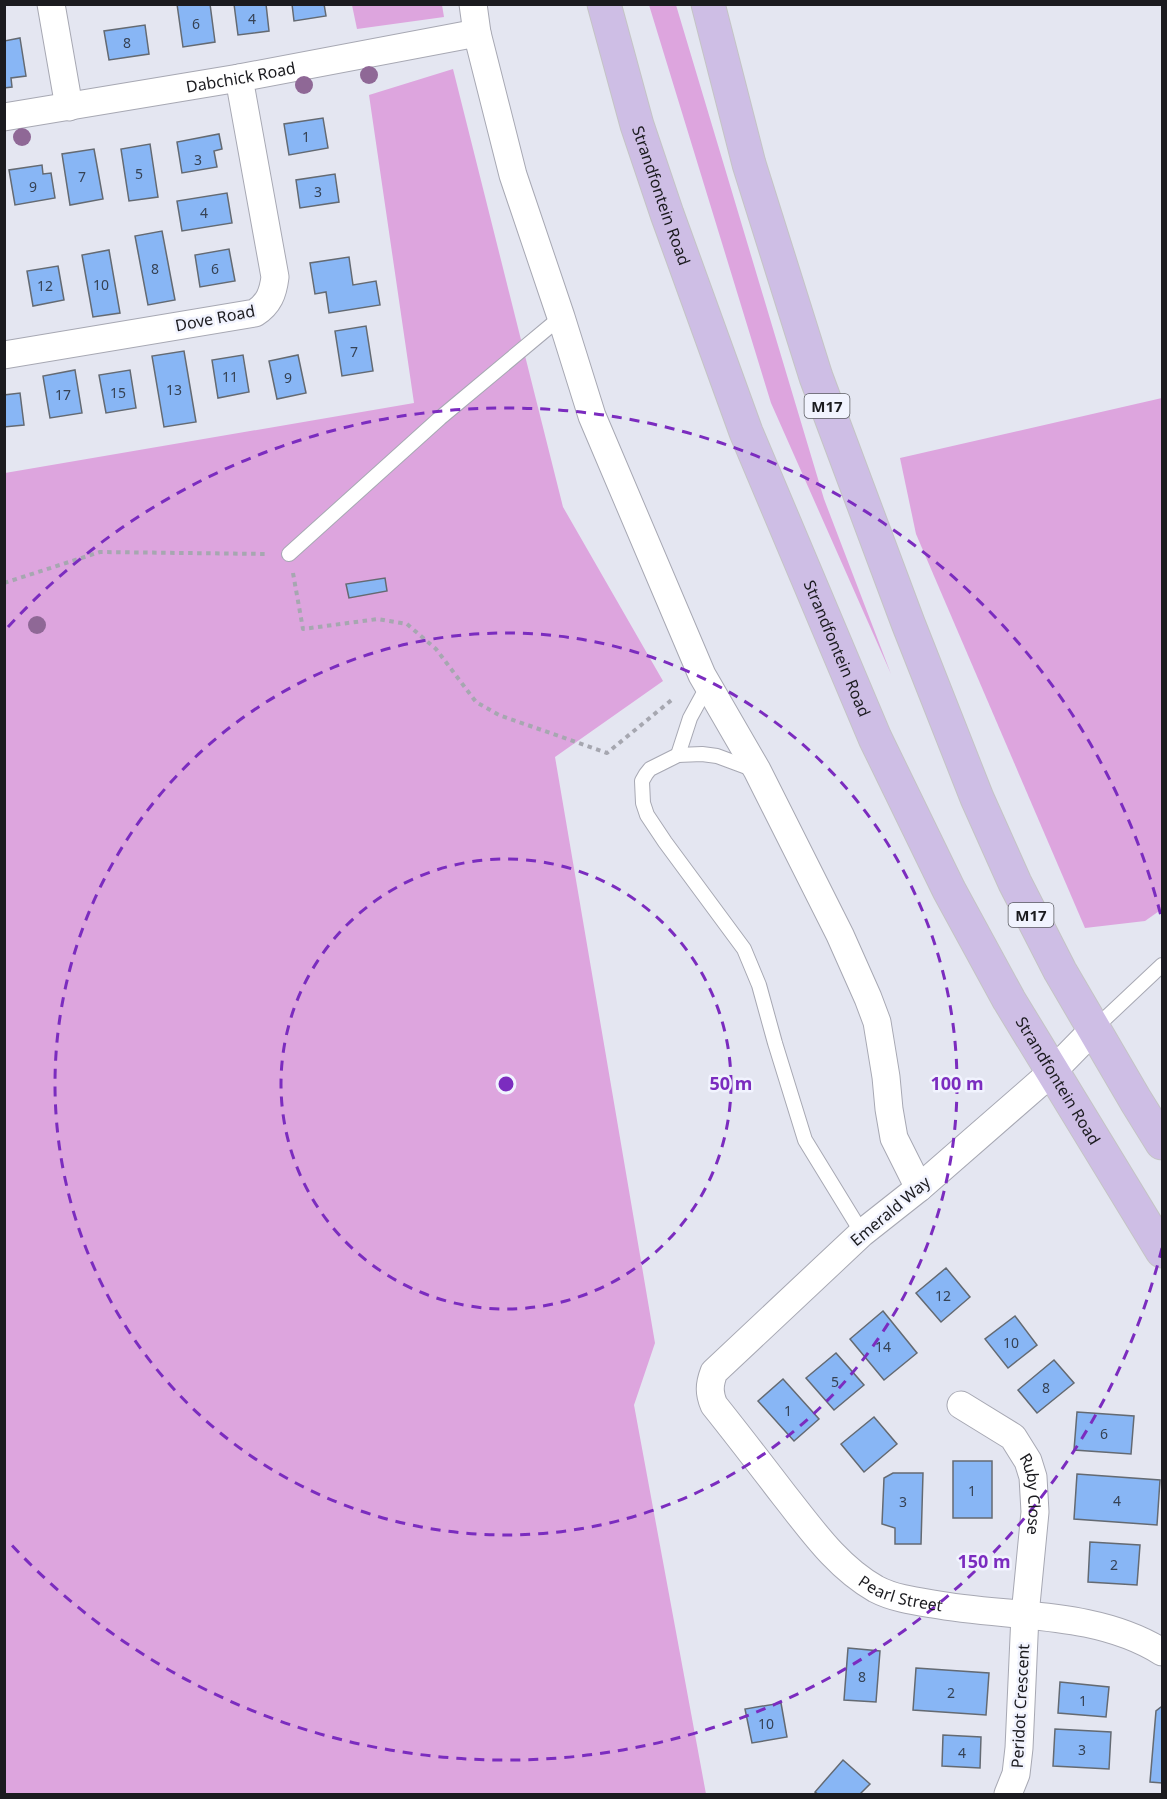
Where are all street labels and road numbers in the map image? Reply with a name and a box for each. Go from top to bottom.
street label: Dabchick Road [184,57,297,98]
street label: Strandfontein Road [627,123,696,268]
street label: Dove Road [173,299,257,337]
road number: M17 [804,394,850,418]
street label: Strandfontein Road [799,577,876,720]
road number: M17 [1008,903,1054,927]
street label: Strandfontein Road [1011,1012,1106,1149]
street label: Emerald Way [845,1171,935,1251]
street label: Ruby Close [1015,1449,1046,1536]
street label: Pearl Street [854,1570,945,1617]
street label: Peridot Crescent [1006,1643,1034,1769]

